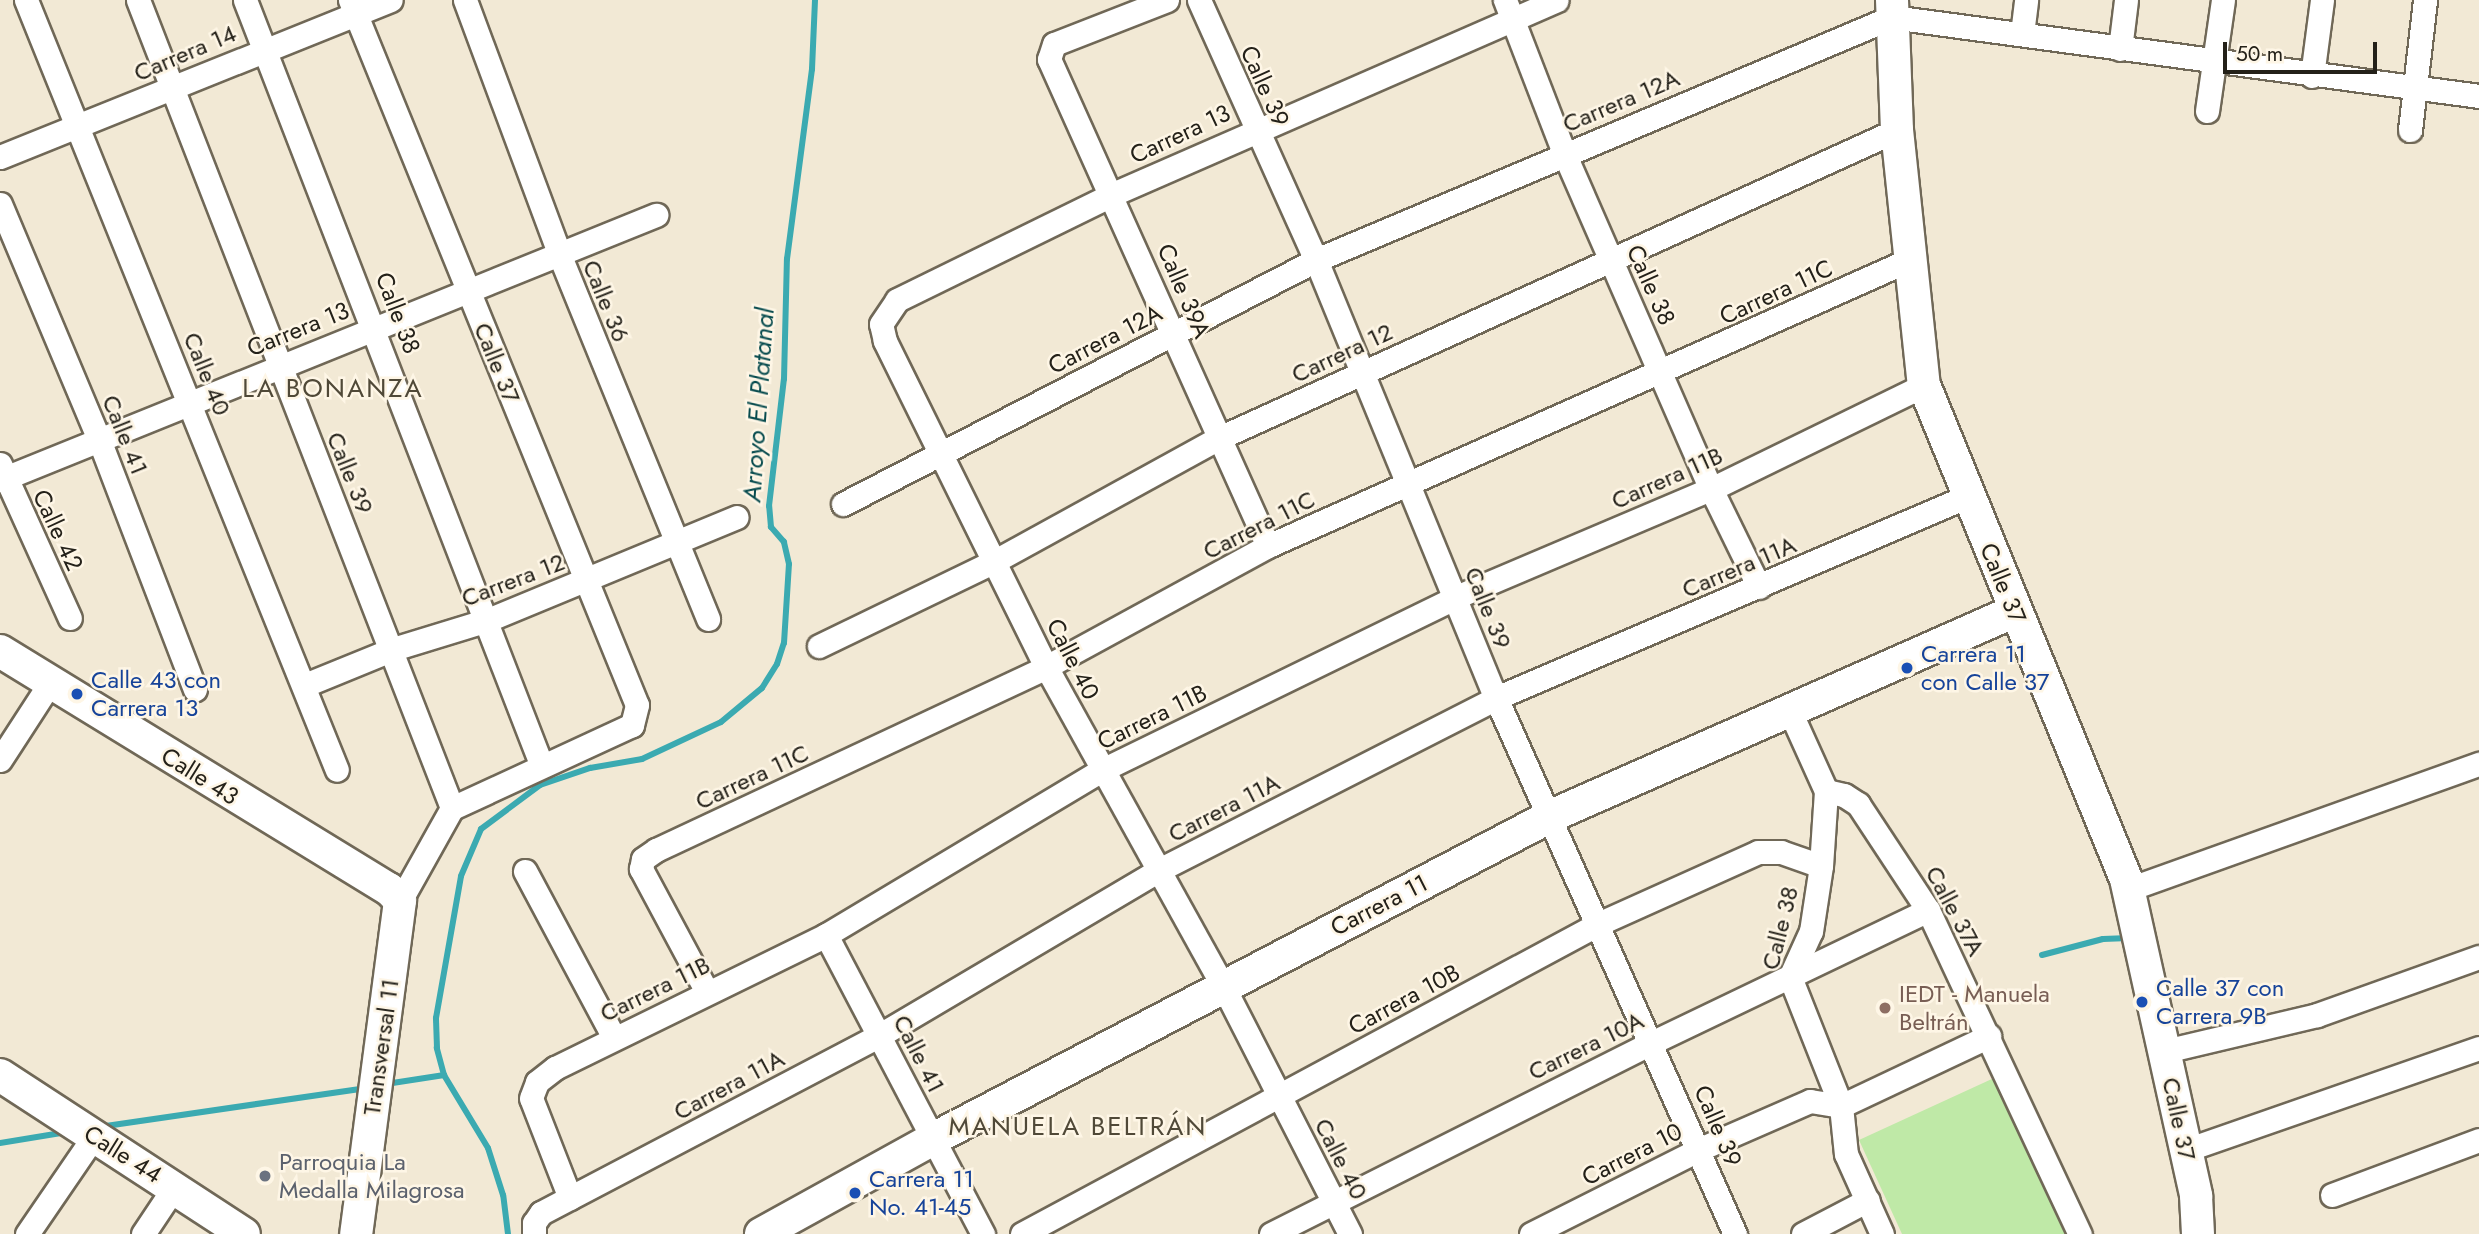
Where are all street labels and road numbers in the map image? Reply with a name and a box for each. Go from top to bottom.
street label: Carrera 14 [130,19,240,87]
street label: Calle 39 [1234,41,1296,131]
street label: Carrera 12A [1558,64,1684,138]
street label: Carrera 13 [1125,98,1235,170]
street label: Calle 39A [1151,239,1217,343]
street label: Calle 38 [1621,240,1681,330]
street label: Carrera 11C [1715,253,1837,331]
street label: Calle 36 [577,256,635,346]
street label: Calle 38 [369,268,427,358]
street label: Carrera 13 [243,296,353,362]
street label: Carrera 12A [1043,298,1167,380]
street label: Carrera 12 [1287,317,1397,389]
street label: Calle 37 [468,319,526,407]
street label: Calle 40 [177,328,237,420]
street label: Calle 41 [96,391,154,479]
street label: Calle 39 [321,428,379,518]
street label: Carrera 11B [1607,441,1727,515]
street label: Calle 42 [27,485,89,575]
street label: Carrera 11C [1198,485,1320,565]
street label: Carrera 11A [1678,530,1800,604]
street label: Calle 37 [1974,539,2032,627]
street label: Carrera 12 [457,547,569,613]
street label: Calle 39 [1459,563,1517,653]
street label: Calle 40 [1040,614,1106,704]
street label: Carrera 11B [1092,678,1212,756]
street label: Carrera 11C [691,738,813,816]
street label: Calle 43 [156,741,244,811]
street label: Carrera 11A [1164,768,1284,848]
street label: Calle 37A [1919,861,1991,961]
street label: Carrera 11 [1326,868,1432,942]
street label: Calle 38 [1756,883,1804,973]
street label: Carrera 11B [595,950,715,1028]
street label: Carrera 10B [1343,958,1465,1040]
street label: Transversal 11 [357,977,405,1117]
street label: Carrera 10A [1524,1006,1648,1086]
street label: Calle 41 [887,1010,951,1098]
street label: Carrera 11A [669,1044,789,1126]
street label: Calle 37 [2156,1075,2202,1163]
street label: Calle 39 [1688,1081,1748,1171]
street label: Calle 40 [1308,1114,1374,1204]
street label: Carrera 10 [1577,1117,1687,1191]
street label: Calle 44 [79,1119,167,1189]

